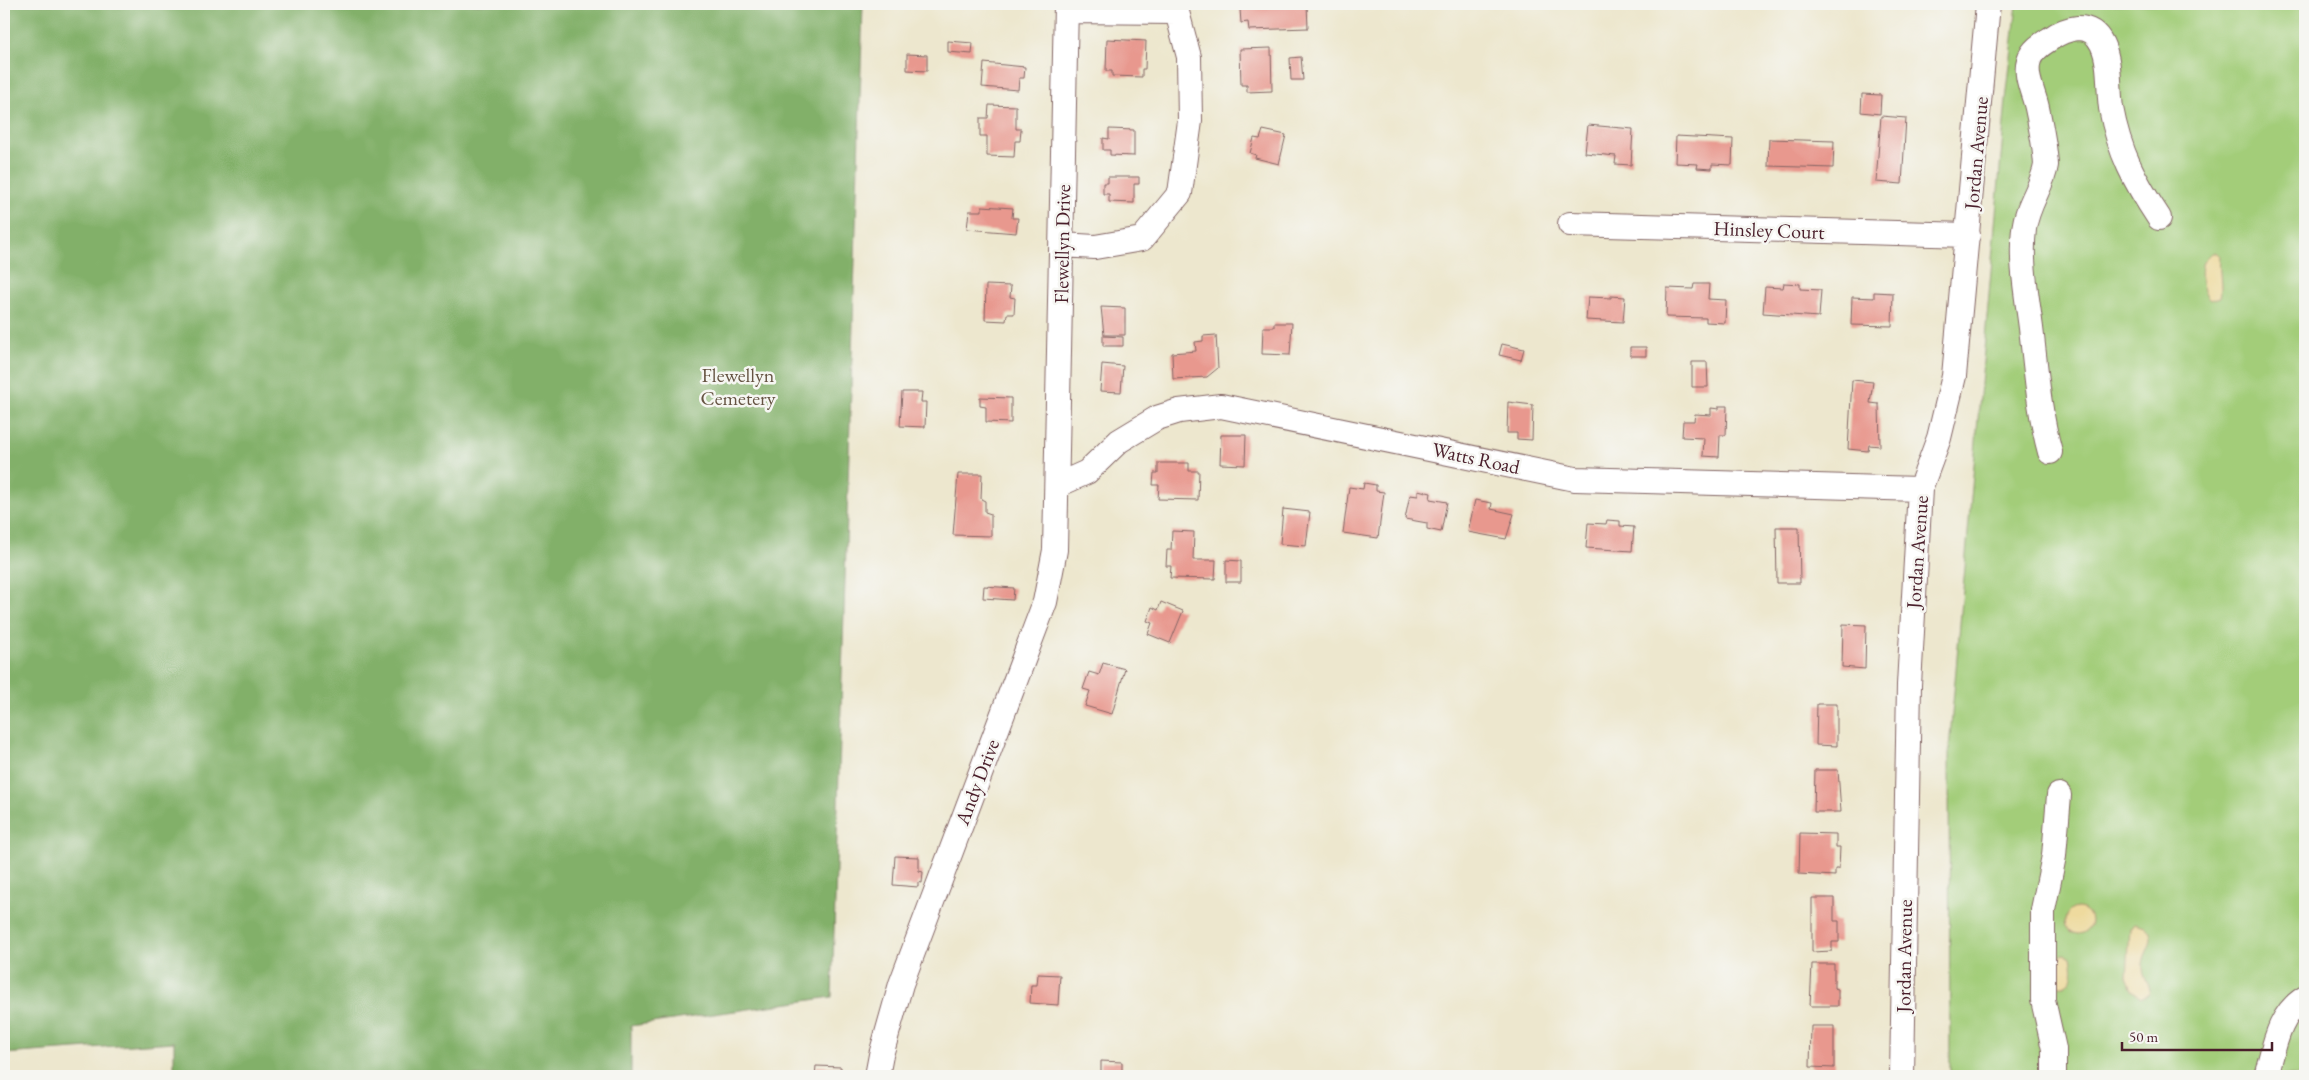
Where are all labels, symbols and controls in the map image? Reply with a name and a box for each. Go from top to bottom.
street label: Jordan Avenue [1958,95,1994,213]
street label: Flewellyn Drive [1048,184,1076,304]
street label: Hinsley Court [1713,215,1826,245]
park label: Flewellyn Cemetery [701,362,776,411]
street label: Watts Road [1430,436,1523,480]
street label: Jordan Avenue [1900,494,1934,611]
street label: Andy Drive [948,735,1005,830]
street label: Jordan Avenue [1890,899,1918,1015]
scale bar [2122,1020,2272,1052]
text: 50 m [2129,1027,2158,1046]

